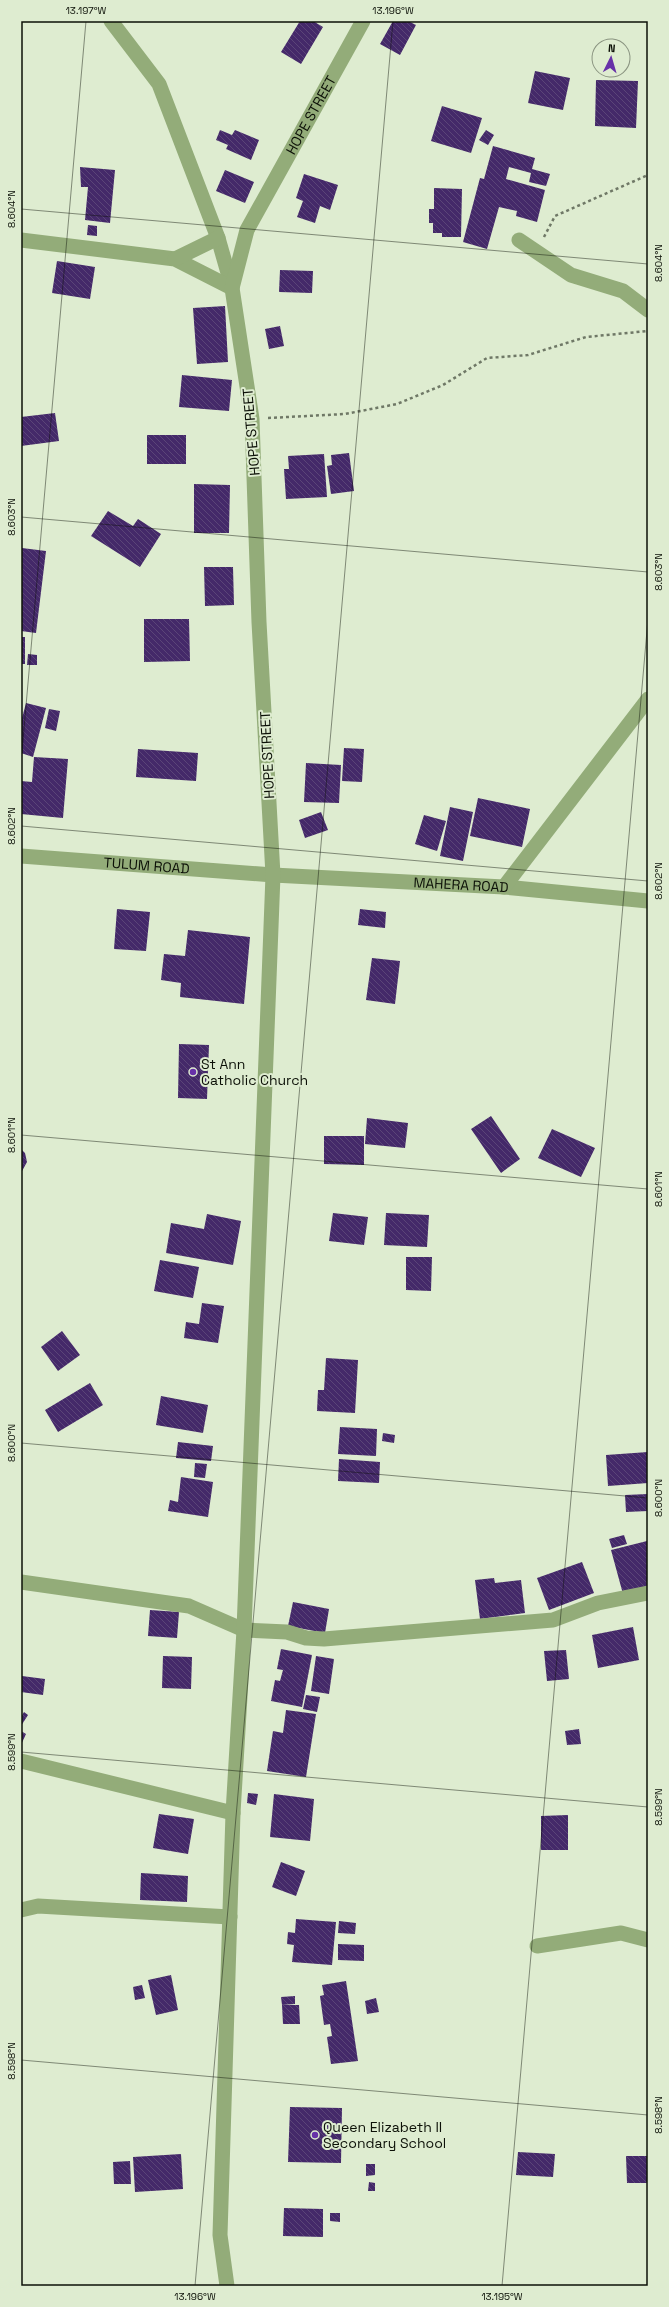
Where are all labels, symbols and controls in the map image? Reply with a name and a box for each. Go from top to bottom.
text: 13.197°W [66,4,107,17]
text: 13.196°W [372,4,414,17]
north arrow [591,38,631,78]
text: N [608,41,616,55]
street label: HOPE STREET [282,72,340,158]
text: 8.604°N [5,190,18,228]
text: 8.604°N [652,244,665,282]
street label: HOPE STREET [238,388,264,476]
text: 8.603°N [5,498,18,536]
text: 8.603°N [652,553,665,591]
street label: HOPE STREET [256,711,278,799]
text: 8.602°N [5,807,18,845]
street label: TULUM ROAD [103,853,190,878]
text: 8.602°N [652,862,665,900]
street label: MAHERA ROAD [413,873,509,896]
place label: St Ann Catholic Church [201,1055,308,1089]
marker: St Ann Catholic Church [188,1067,198,1077]
text: 8.601°N [5,1117,18,1153]
text: 8.601°N [652,1171,665,1207]
text: 8.600°N [5,1424,18,1462]
text: 8.600°N [652,1479,665,1517]
text: 8.599°N [5,1733,18,1771]
text: 8.599°N [652,1788,665,1826]
text: 8.598°N [5,2042,18,2080]
text: 8.598°N [652,2096,665,2134]
place label: Queen Elizabeth II Secondary School [323,2118,446,2152]
marker: Queen Elizabeth II Secondary School [310,2130,320,2140]
text: 13.196°W [174,2290,216,2303]
text: 13.195°W [481,2290,523,2303]

